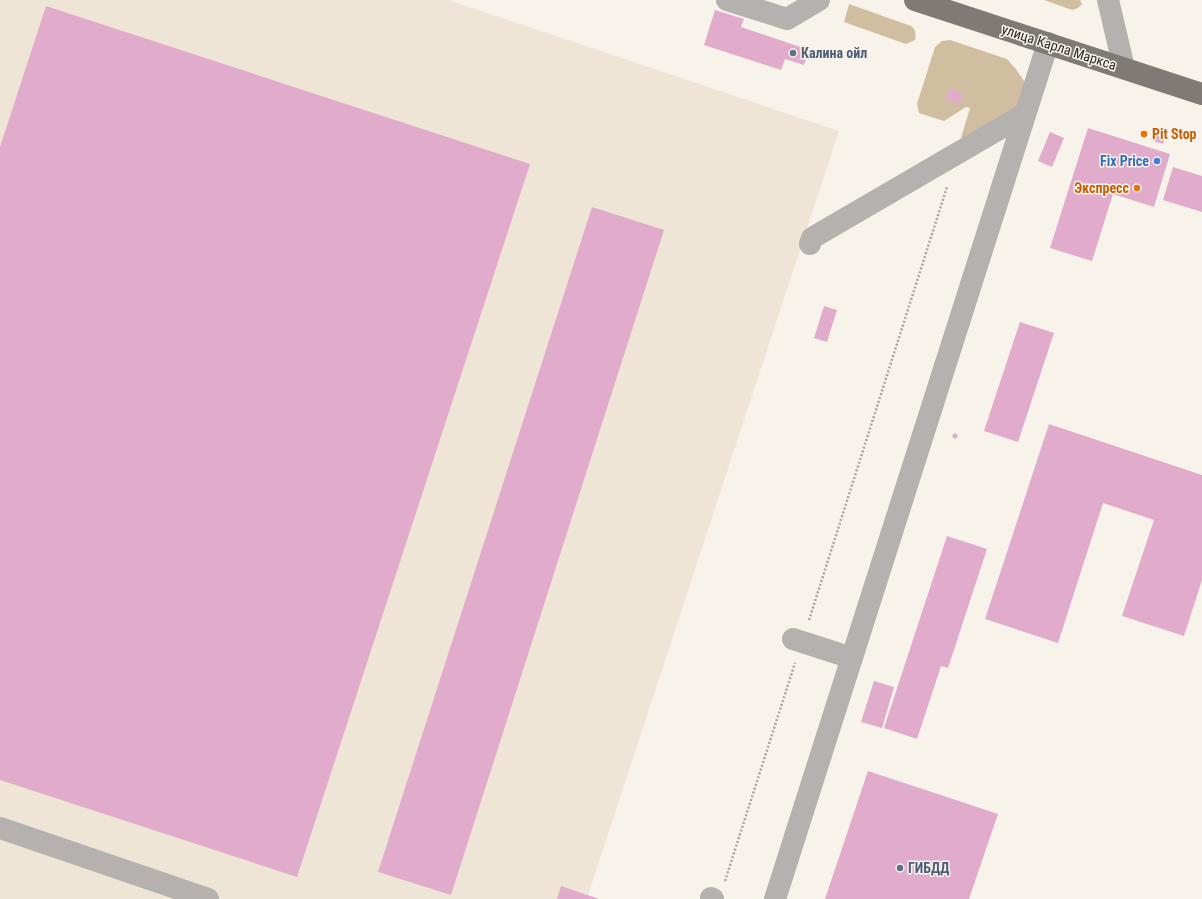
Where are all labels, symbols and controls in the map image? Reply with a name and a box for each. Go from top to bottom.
street label: улица Карла Маркса [1000,21,1118,73]
place label: Калина ойл [801,45,867,61]
marker: Калина ойл [788,48,798,58]
place label: Pit Stop [1152,126,1197,142]
marker: Pit Stop [1139,129,1149,139]
place label: Fix Price [1100,153,1149,169]
marker: Fix Price [1152,156,1162,166]
place label: Экспресс [1074,180,1130,196]
marker: Экспресс [1132,183,1142,193]
place label: ГИБДД [908,860,949,876]
marker: ГИБДД [895,863,905,873]

